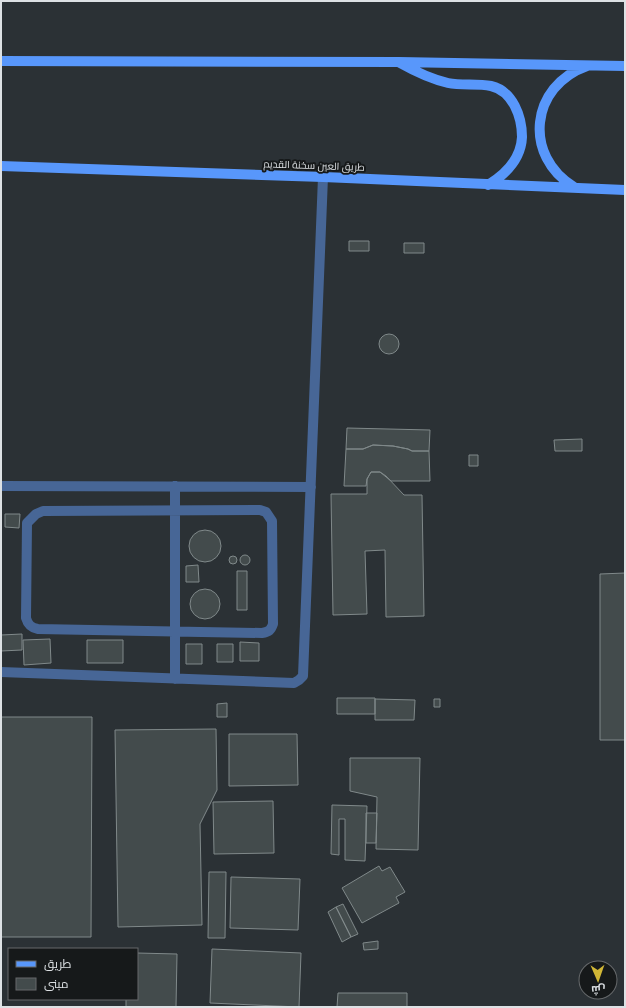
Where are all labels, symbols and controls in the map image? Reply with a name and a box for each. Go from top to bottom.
street label: طريق العين سخنة القديم [263,158,365,175]
legend [8,948,138,1000]
text: طريق [44,957,72,971]
north arrow [578,960,618,1000]
text: مبنى [44,977,69,991]
text: ش [591,983,606,996]

